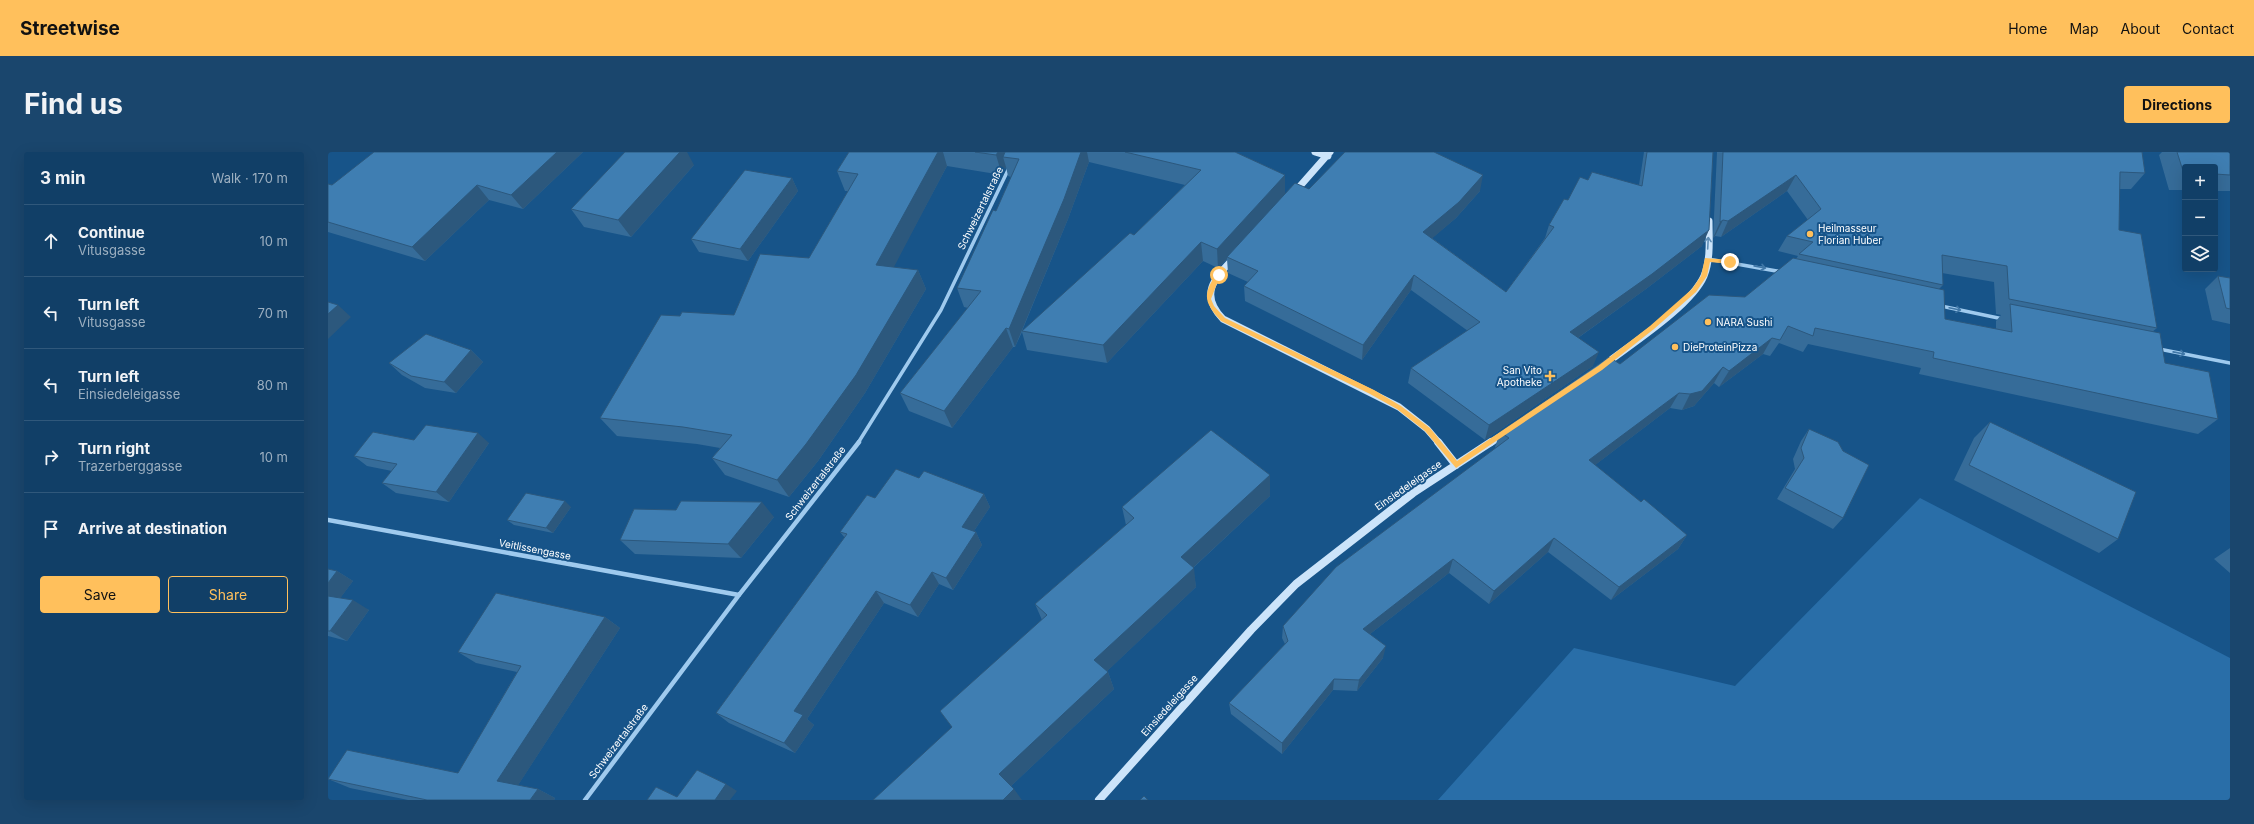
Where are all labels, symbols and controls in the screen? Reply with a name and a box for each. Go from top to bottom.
text: Streetwise [20,17,120,40]
text: Home [2008,20,2047,37]
text: Map [2069,20,2099,37]
text: About [2121,20,2160,37]
text: Contact [2182,20,2234,37]
button: Directions [2124,86,2230,123]
text: Find us [24,87,123,121]
street label: Schweizertalstraße [955,164,1005,251]
map controls [2182,164,2218,272]
button: + [2182,164,2218,200]
text: 3 min [40,168,86,188]
text: Walk · 170 m [212,170,288,186]
button: − [2182,200,2218,236]
place label: Heilmasseur Florian Huber [1818,222,1882,246]
text: Continue [78,223,145,242]
marker: Heilmasseur Florian Huber [1805,229,1815,239]
icon: ahead [40,230,62,252]
text: 10 m [259,233,288,249]
button: layers [2182,236,2218,272]
one-way arrow [1705,237,1712,250]
text: Vitusgasse [78,242,146,258]
route end [1721,253,1739,271]
one-way arrow [1753,263,1766,271]
route start [1210,266,1228,284]
text: Turn left [78,295,139,314]
icon: left [40,302,62,324]
text: 70 m [258,305,288,321]
one-way arrow [1948,306,1961,314]
text: Vitusgasse [78,314,146,330]
place label: NARA Sushi [1716,316,1773,328]
marker: NARA Sushi [1703,317,1713,327]
place label: DieProteinPizza [1683,341,1757,353]
marker: DieProteinPizza [1670,342,1680,352]
one-way arrow [2172,350,2185,358]
place label: San Vito Apotheke [1497,364,1542,388]
text: Turn left [78,367,139,386]
marker: San Vito Apotheke [1545,371,1555,381]
icon: left [40,374,62,396]
text: 80 m [257,377,288,393]
text: Einsiedeleigasse [78,386,180,402]
text: Turn right [78,439,150,458]
street label: Schweizertalstraße [782,443,848,522]
icon: right [40,446,62,468]
text: 10 m [259,449,288,465]
street label: Einsiedeleigasse [1372,457,1444,512]
text: Trazerberggasse [78,458,182,474]
icon: arrive [40,518,62,540]
text: Arrive at destination [78,519,227,538]
street label: Veitlissengasse [498,536,572,562]
button: Save [40,576,160,613]
button: Share [168,576,288,613]
street label: Einsiedeleigasse [1138,672,1200,738]
street label: Schweizertalstraße [586,701,650,781]

